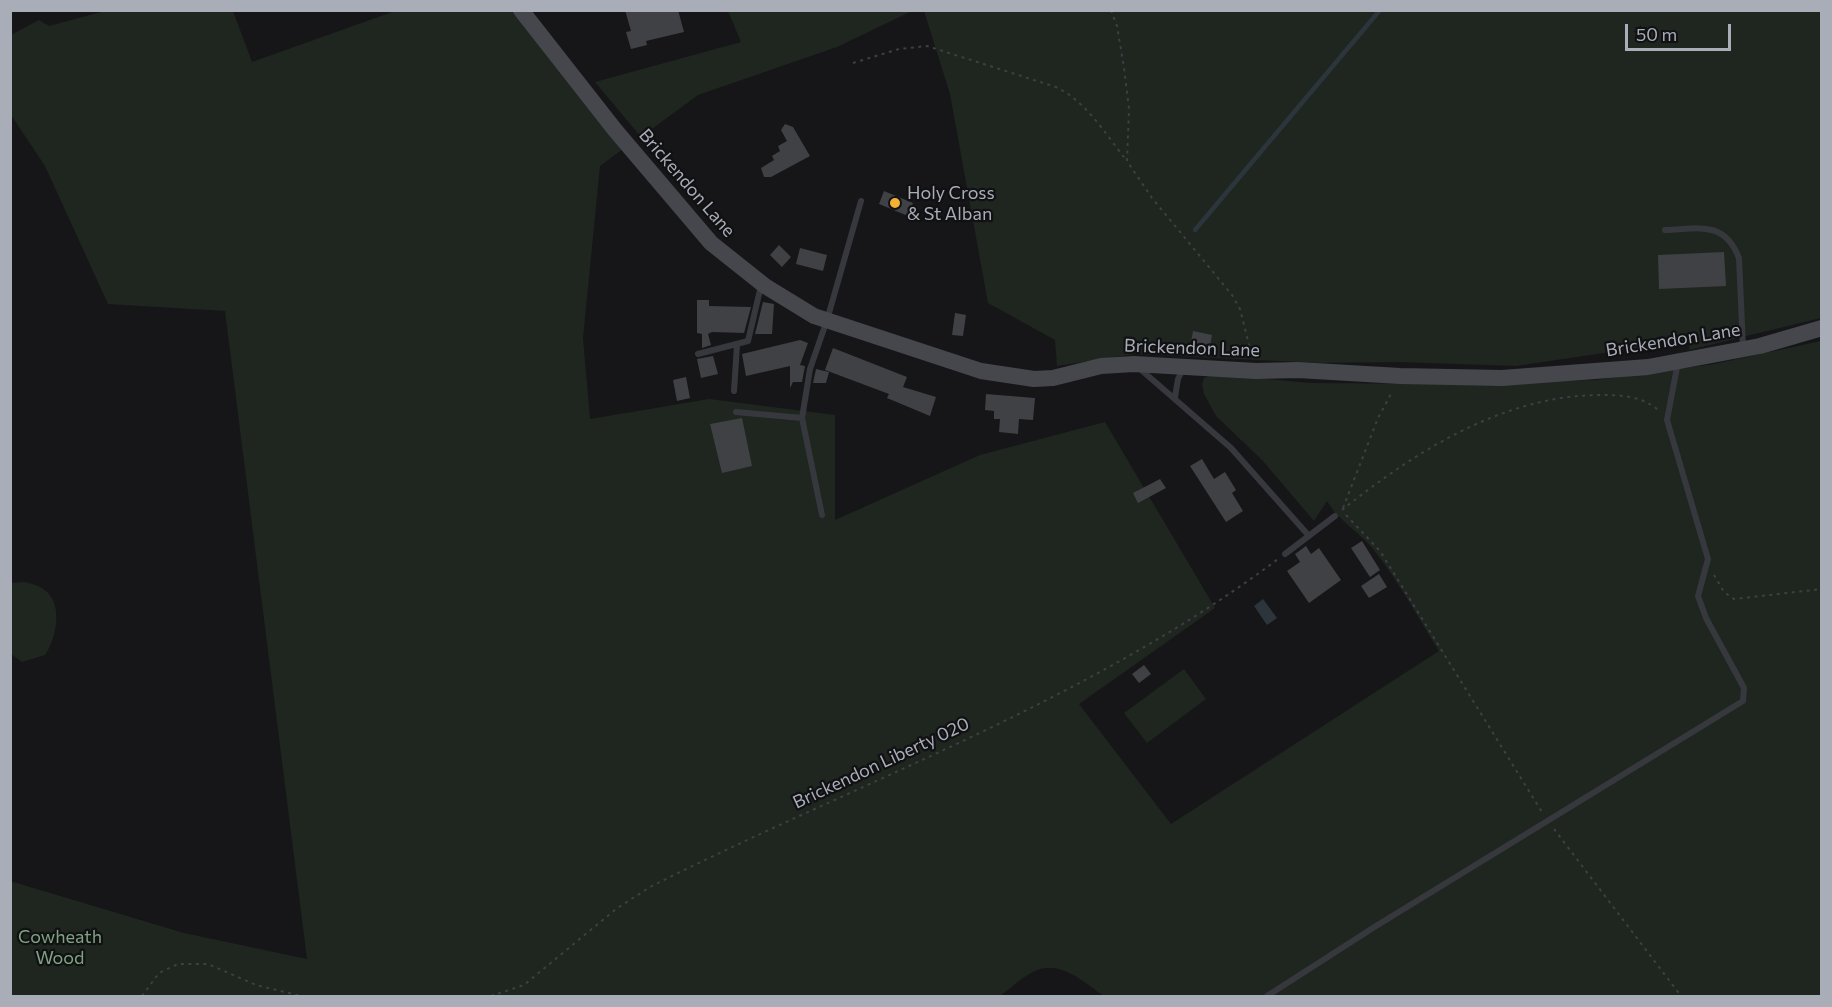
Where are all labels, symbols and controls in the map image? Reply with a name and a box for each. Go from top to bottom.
scale bar [1628,12,1734,50]
text: 50 m [1636,23,1677,45]
street label: Brickendon Lane [634,125,740,241]
place label: Holy Cross & St Alban [907,182,995,224]
marker: Holy Cross & St Alban [888,196,902,210]
street label: Brickendon Lane [1604,319,1742,361]
street label: Brickendon Lane [1124,335,1260,361]
street label: Brickendon Liberty 020 [789,713,973,813]
park label: Cowheath Wood [18,926,102,968]

